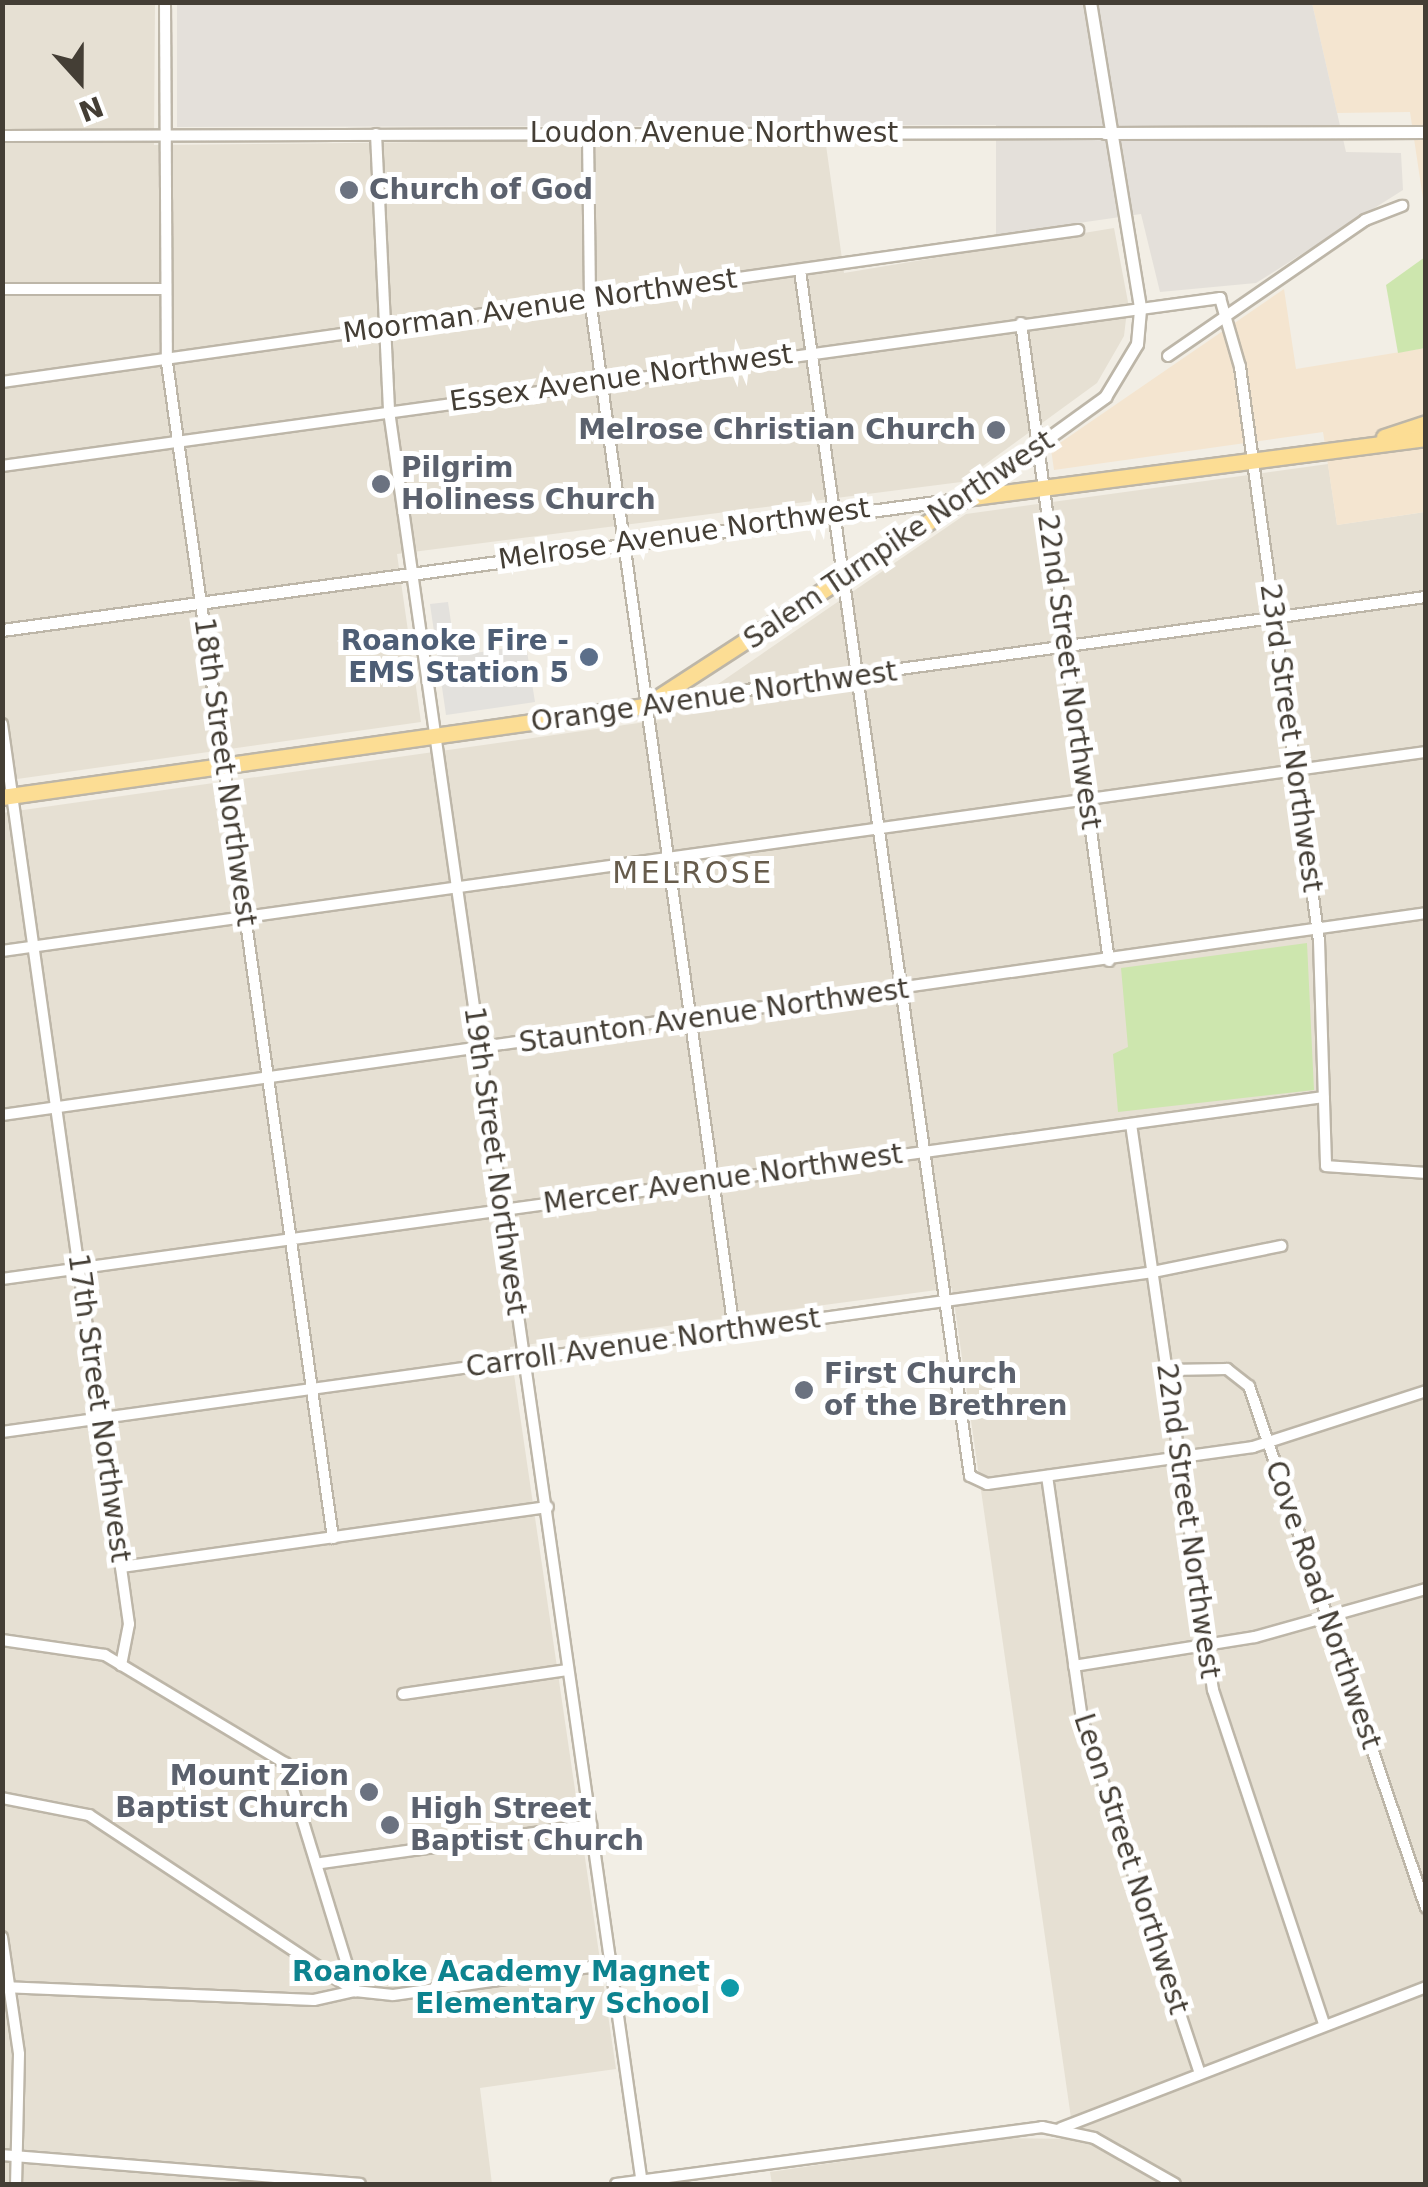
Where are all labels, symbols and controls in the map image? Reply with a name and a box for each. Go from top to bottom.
north arrow [30,30,130,130]
text: N [74,89,108,128]
street label: Loudon Avenue Northwest [530,116,898,150]
place label: Church of God [369,173,593,207]
marker: Church of God [338,179,360,201]
street label: Moorman Avenue Northwest [341,262,739,350]
street label: Essex Avenue Northwest [447,337,795,419]
place label: Melrose Christian Church [578,413,976,447]
marker: Melrose Christian Church [985,419,1007,441]
street label: Salem Turnpike Northwest [738,424,1060,656]
place label: Pilgrim Holiness Church [401,451,656,517]
marker: Pilgrim Holiness Church [370,473,392,495]
street label: Melrose Avenue Northwest [496,491,872,577]
street label: 22nd Street Northwest [1030,512,1108,832]
street label: 23rd Street Northwest [1253,582,1329,894]
street label: 18th Street Northwest [187,616,263,928]
place label: Roanoke Fire - EMS Station 5 [341,624,569,690]
marker: Roanoke Fire - EMS Station 5 [578,646,600,668]
street label: Orange Avenue Northwest [529,655,899,739]
district label: MELROSE [612,855,774,891]
street label: Staunton Avenue Northwest [517,972,911,1060]
street label: 19th Street Northwest [457,1005,533,1317]
street label: Mercer Avenue Northwest [541,1137,905,1221]
street label: 17th Street Northwest [61,1252,137,1564]
street label: Carroll Avenue Northwest [464,1302,822,1384]
place label: First Church of the Brethren [824,1357,1067,1423]
street label: 22nd Street Northwest [1149,1361,1227,1681]
marker: First Church of the Brethren [793,1379,815,1401]
street label: Cove Road Northwest [1258,1456,1388,1754]
street label: Leon Street Northwest [1066,1709,1196,2019]
place label: Mount Zion Baptist Church [115,1759,349,1825]
marker: Mount Zion Baptist Church [358,1781,380,1803]
place label: High Street Baptist Church [410,1792,644,1858]
marker: High Street Baptist Church [379,1814,401,1836]
place label: Roanoke Academy Magnet Elementary School [292,1955,710,2021]
marker: Roanoke Academy Magnet Elementary School [719,1977,741,1999]

